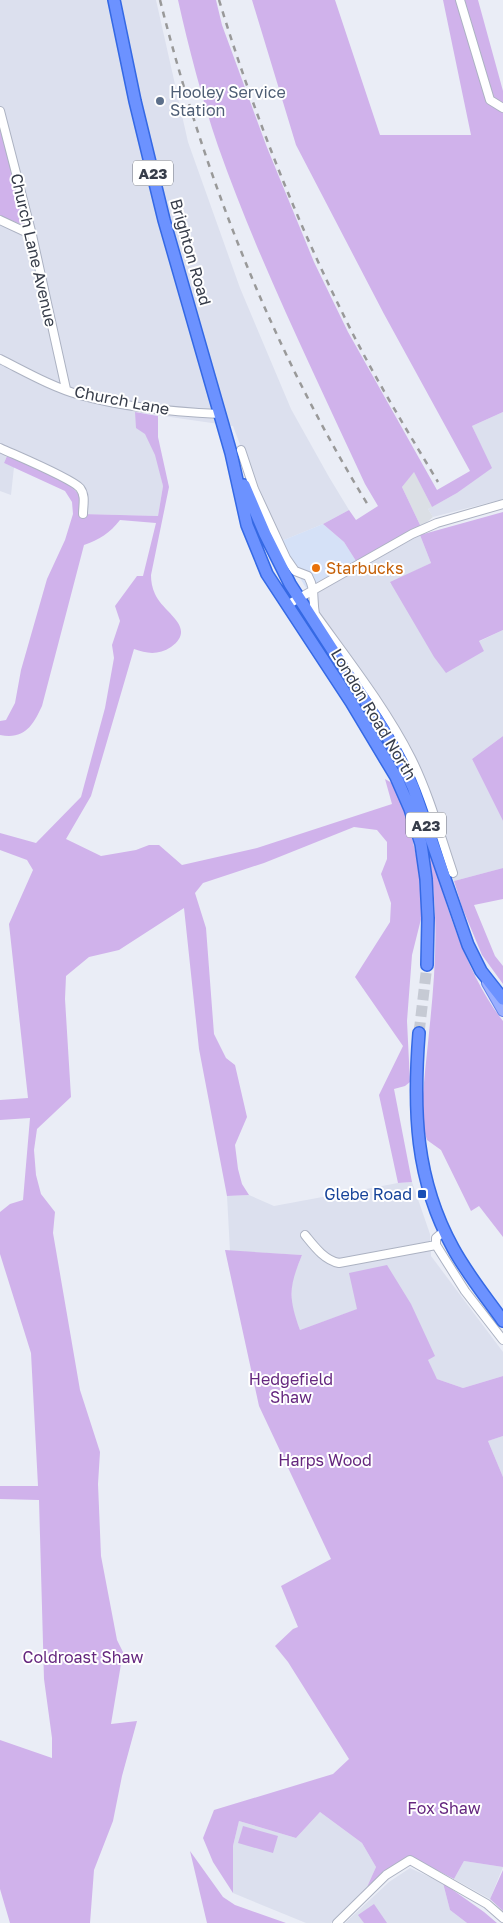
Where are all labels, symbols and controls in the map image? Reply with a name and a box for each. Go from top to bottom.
place label: Hooley Service Station [170,82,286,120]
marker: Hooley Service Station [154,95,166,107]
road number: A23 [133,160,173,186]
street label: Church Lane Avenue [7,171,61,329]
street label: Brighton Road [166,196,216,308]
street label: Church Lane [73,381,171,419]
place label: Starbucks [326,558,403,578]
marker: Starbucks [310,562,322,574]
street label: London Road North [327,645,421,783]
road number: A23 [406,812,446,838]
place label: Glebe Road [324,1184,412,1204]
marker: Glebe Road [416,1188,428,1200]
park label: Hedgefield Shaw [249,1369,333,1407]
park label: Harps Wood [278,1450,372,1470]
park label: Coldroast Shaw [23,1647,143,1667]
park label: Fox Shaw [407,1798,481,1818]

